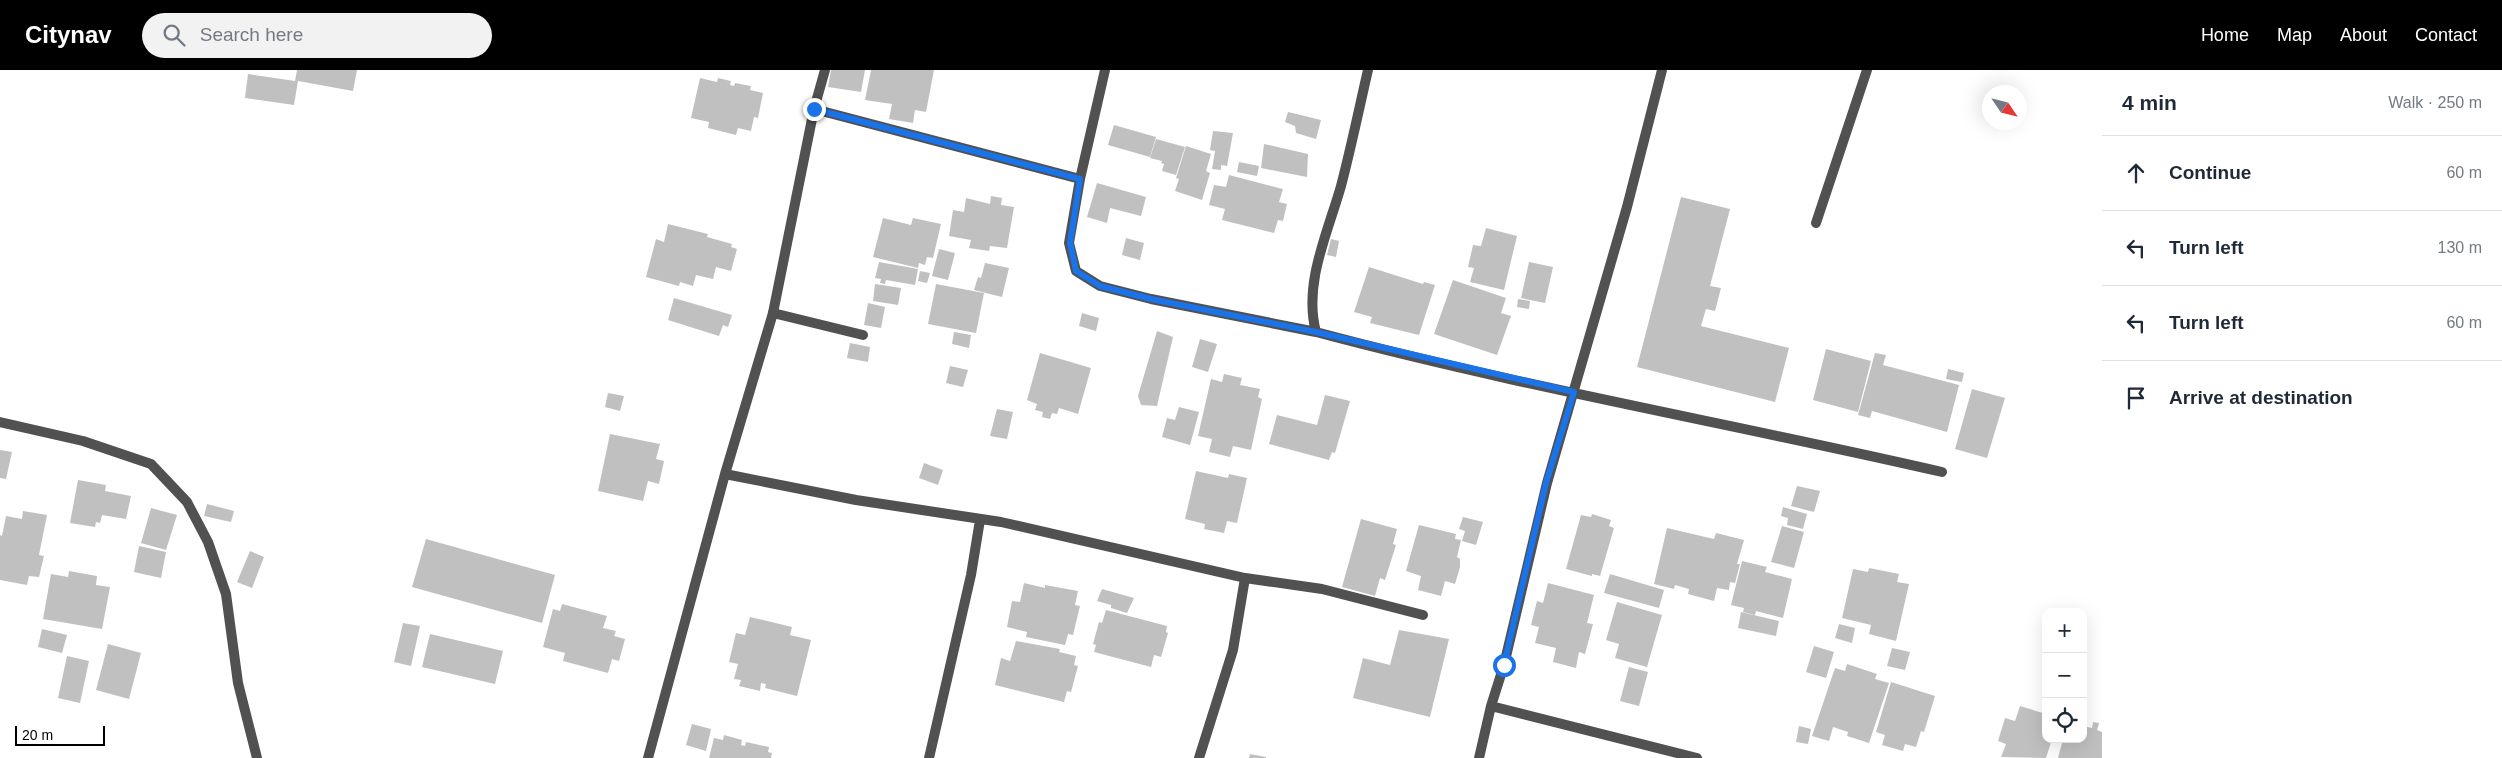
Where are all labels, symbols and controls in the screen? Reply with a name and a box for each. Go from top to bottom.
search box [142,13,492,58]
text: Citynav [25,21,112,48]
icon: search [160,21,188,49]
text: Search here [200,24,303,45]
text: Home [2201,25,2249,45]
text: Map [2277,25,2312,45]
text: About [2340,25,2387,45]
text: Contact [2415,25,2477,45]
north arrow [1982,85,2027,130]
text: 4 min [2122,91,2177,114]
text: Walk · 250 m [2388,94,2482,111]
route end [803,98,826,121]
icon: ahead [2122,159,2150,187]
text: Continue [2169,162,2251,183]
text: 60 m [2446,164,2482,181]
icon: left [2122,234,2150,262]
text: Turn left [2169,237,2244,258]
text: 130 m [2438,239,2482,256]
icon: left [2122,309,2150,337]
text: Turn left [2169,312,2244,333]
text: 60 m [2446,314,2482,331]
icon: arrive [2122,384,2150,412]
text: Arrive at destination [2169,387,2353,408]
map controls [2042,608,2087,743]
button: + [2042,608,2087,653]
button: − [2042,653,2087,698]
route start [1493,654,1516,677]
button: locate [2042,698,2087,743]
scale bar [15,723,105,746]
text: 20 m [22,727,53,743]

